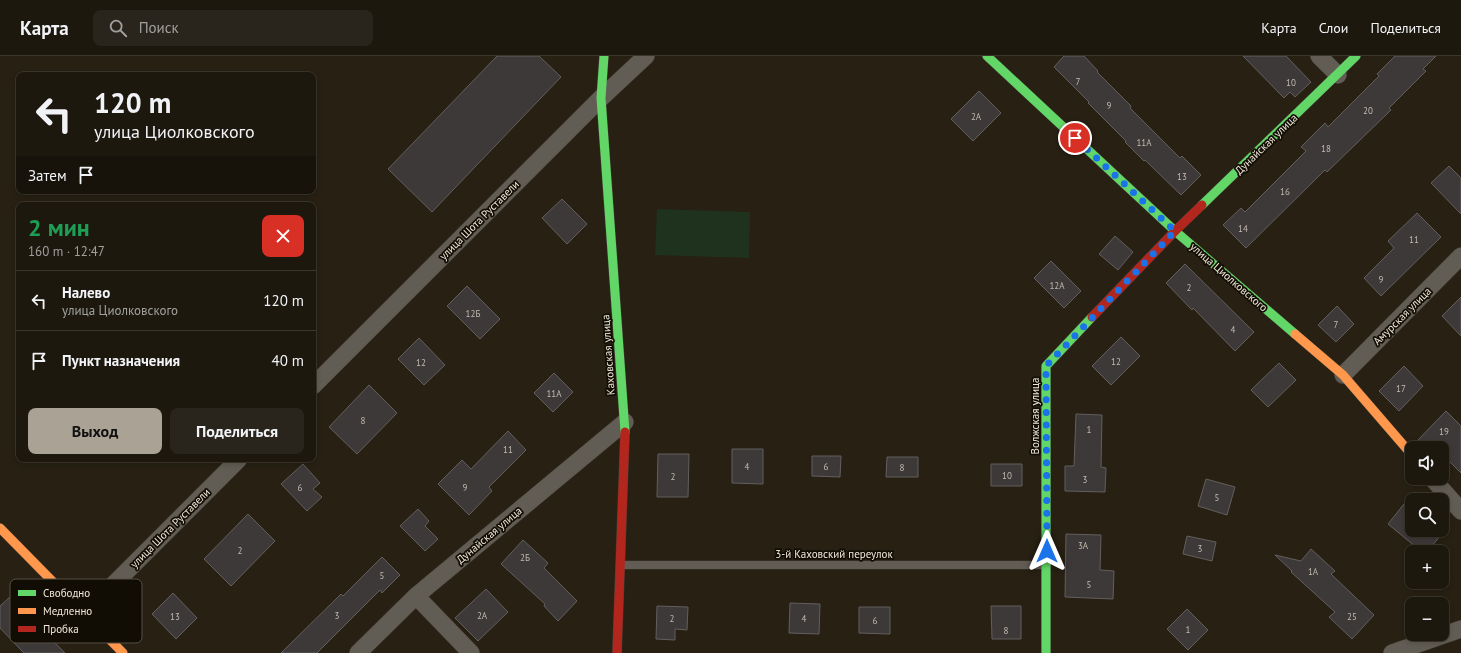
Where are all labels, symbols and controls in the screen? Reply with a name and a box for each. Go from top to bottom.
search box [93,10,373,46]
text: Карта [20,16,69,40]
icon: search [107,17,129,39]
text: Поиск [139,18,179,37]
text: Карта [1261,19,1297,37]
text: Слои [1319,19,1348,37]
text: Поделиться [1370,19,1441,37]
house number: 7 [1076,76,1081,87]
house number: 10 [1286,77,1296,88]
text: 120 m [94,84,171,121]
icon: left [28,88,80,140]
house number: 9 [1107,100,1112,111]
house number: 20 [1363,105,1373,116]
house number: 2А [971,111,982,122]
street label: Дунайская улица [1232,111,1300,177]
text: улица Циолковского [94,120,255,143]
pin [1058,121,1092,155]
icon: arrive [1064,127,1086,149]
house number: 11А [1136,137,1152,148]
house number: 18 [1321,143,1331,154]
icon: arrive [75,164,97,186]
text: Затем [28,166,67,185]
house number: 13 [1177,171,1187,182]
street label: улица Шота Руставели [436,177,522,263]
house number: 16 [1280,186,1290,197]
text: 2 мин [28,212,90,243]
button: close [262,215,304,257]
house number: 14 [1238,223,1248,234]
house number: 11 [1409,234,1419,245]
street label: улица Циолковского [1187,240,1271,315]
text: 160 m · 12:47 [28,243,105,260]
house number: 9 [1379,274,1384,285]
house number: 12А [1049,280,1065,291]
house number: 2 [1187,282,1192,293]
text: Налево [62,283,110,302]
street label: Амурская улица [1370,284,1434,348]
icon: left [28,290,50,312]
text: 120 m [263,291,304,310]
text: улица Циолковского [62,302,178,319]
house number: 12Б [466,308,480,319]
street label: Каховская улица [598,314,618,396]
house number: 7 [1334,319,1339,330]
house number: 4 [1231,324,1236,335]
icon: arrive [28,350,50,372]
text: Пункт назначения [62,351,180,370]
text: 40 m [271,351,304,370]
house number: 12 [1111,356,1121,367]
house number: 12 [416,357,426,368]
street label: Волжская улица [1028,378,1042,454]
house number: 17 [1396,383,1406,394]
house number: 11А [546,388,562,399]
button: Выход [28,408,162,454]
button: Поделиться [170,408,304,454]
house number: 8 [361,415,366,426]
house number: 1 [1087,424,1092,435]
house number: 19 [1439,426,1449,437]
map controls [1405,441,1449,641]
button: sound [1405,441,1449,485]
house number: 11 [503,444,513,455]
house number: 4 [745,461,750,472]
house number: 6 [824,461,829,472]
house number: 8 [900,462,905,473]
house number: 10 [1002,470,1012,481]
house number: 2 [671,471,676,482]
house number: 3 [1083,474,1088,485]
house number: 6 [298,482,303,493]
house number: 9 [463,482,468,493]
street label: улица Шота Руставели [127,485,213,571]
house number: 5 [1215,492,1220,503]
button: search [1405,493,1449,537]
street label: Дунайская улица [453,503,525,567]
position arrow [1026,530,1068,572]
house number: 3А [1078,540,1089,551]
house number: 3 [1198,543,1203,554]
house number: 2 [238,545,243,556]
button: + [1405,545,1449,589]
street label: 3-й Каховский переулок [775,547,893,561]
house number: 2Б [520,552,530,563]
house number: 1А [1308,566,1319,577]
house number: 5 [380,570,385,581]
legend [10,579,142,643]
house number: 5 [1087,579,1092,590]
text: Свободно [43,586,90,600]
button: − [1405,597,1449,641]
text: Медленно [43,604,92,618]
house number: 3 [335,610,340,621]
house number: 2А [477,610,488,621]
house number: 13 [170,611,180,622]
house number: 25 [1347,611,1357,622]
house number: 2 [670,613,675,624]
house number: 4 [802,613,807,624]
house number: 6 [873,615,878,626]
text: Пробка [43,622,79,636]
house number: 1 [1186,624,1191,635]
house number: 8 [1004,625,1009,636]

